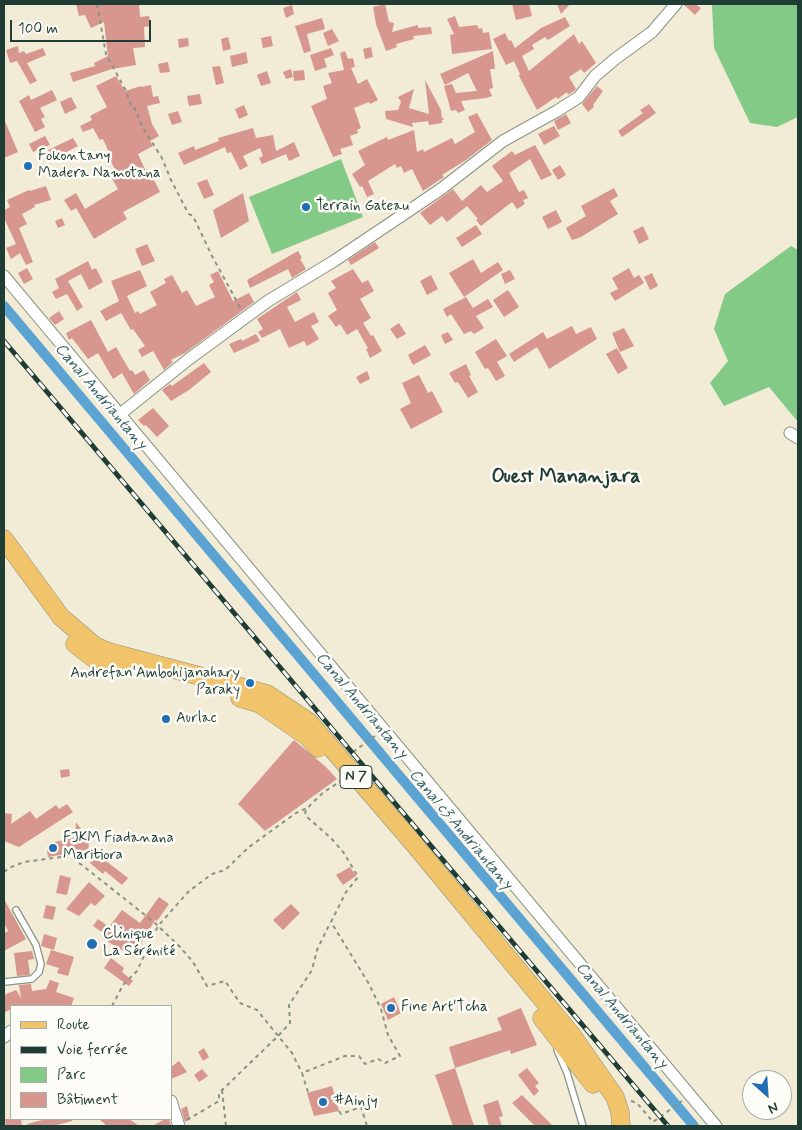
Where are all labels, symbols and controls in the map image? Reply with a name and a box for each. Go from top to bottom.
scale bar [12,10,154,42]
text: 100 m [18,19,58,39]
place label: Fokontany Madera Namotana [38,148,161,183]
marker: Fokontany Madera Namotana [22,160,34,172]
place label: Terrain Gateau [316,198,409,216]
marker: Terrain Gateau [300,201,312,213]
water label: Canal Andriantany [50,340,150,454]
district label: Ouest Mananjara [492,466,640,490]
water label: Canal Andriantany [311,649,411,763]
place label: Andrefan'Ambohijanahary Paraky [70,665,240,700]
marker: Andrefan'Ambohijanahary Paraky [244,677,256,689]
place label: Aurlac [176,710,216,728]
marker: Aurlac [160,713,172,725]
road number: N 7 [340,766,372,789]
water label: Canal c3 Andriantany [404,766,516,894]
place label: FJKM Fiadanana Maritiora [63,830,174,865]
marker: FJKM Fiadanana Maritiora [47,842,59,854]
place label: Clinique La Sérénité [103,926,175,961]
marker: Clinique La Sérénité [85,937,99,951]
water label: Canal Andriantany [571,959,671,1073]
place label: Fine Art'Tcha [401,999,488,1017]
marker: Fine Art'Tcha [385,1002,397,1014]
legend [10,1005,172,1120]
text: Route [57,1015,90,1035]
text: Voie ferrée [57,1040,128,1060]
text: Parc [57,1065,85,1085]
north arrow [742,1070,792,1120]
text: Bâtiment [57,1090,118,1110]
place label: #Ainjy [333,1093,378,1111]
marker: #Ainjy [317,1096,329,1108]
text: N [765,1097,781,1118]

